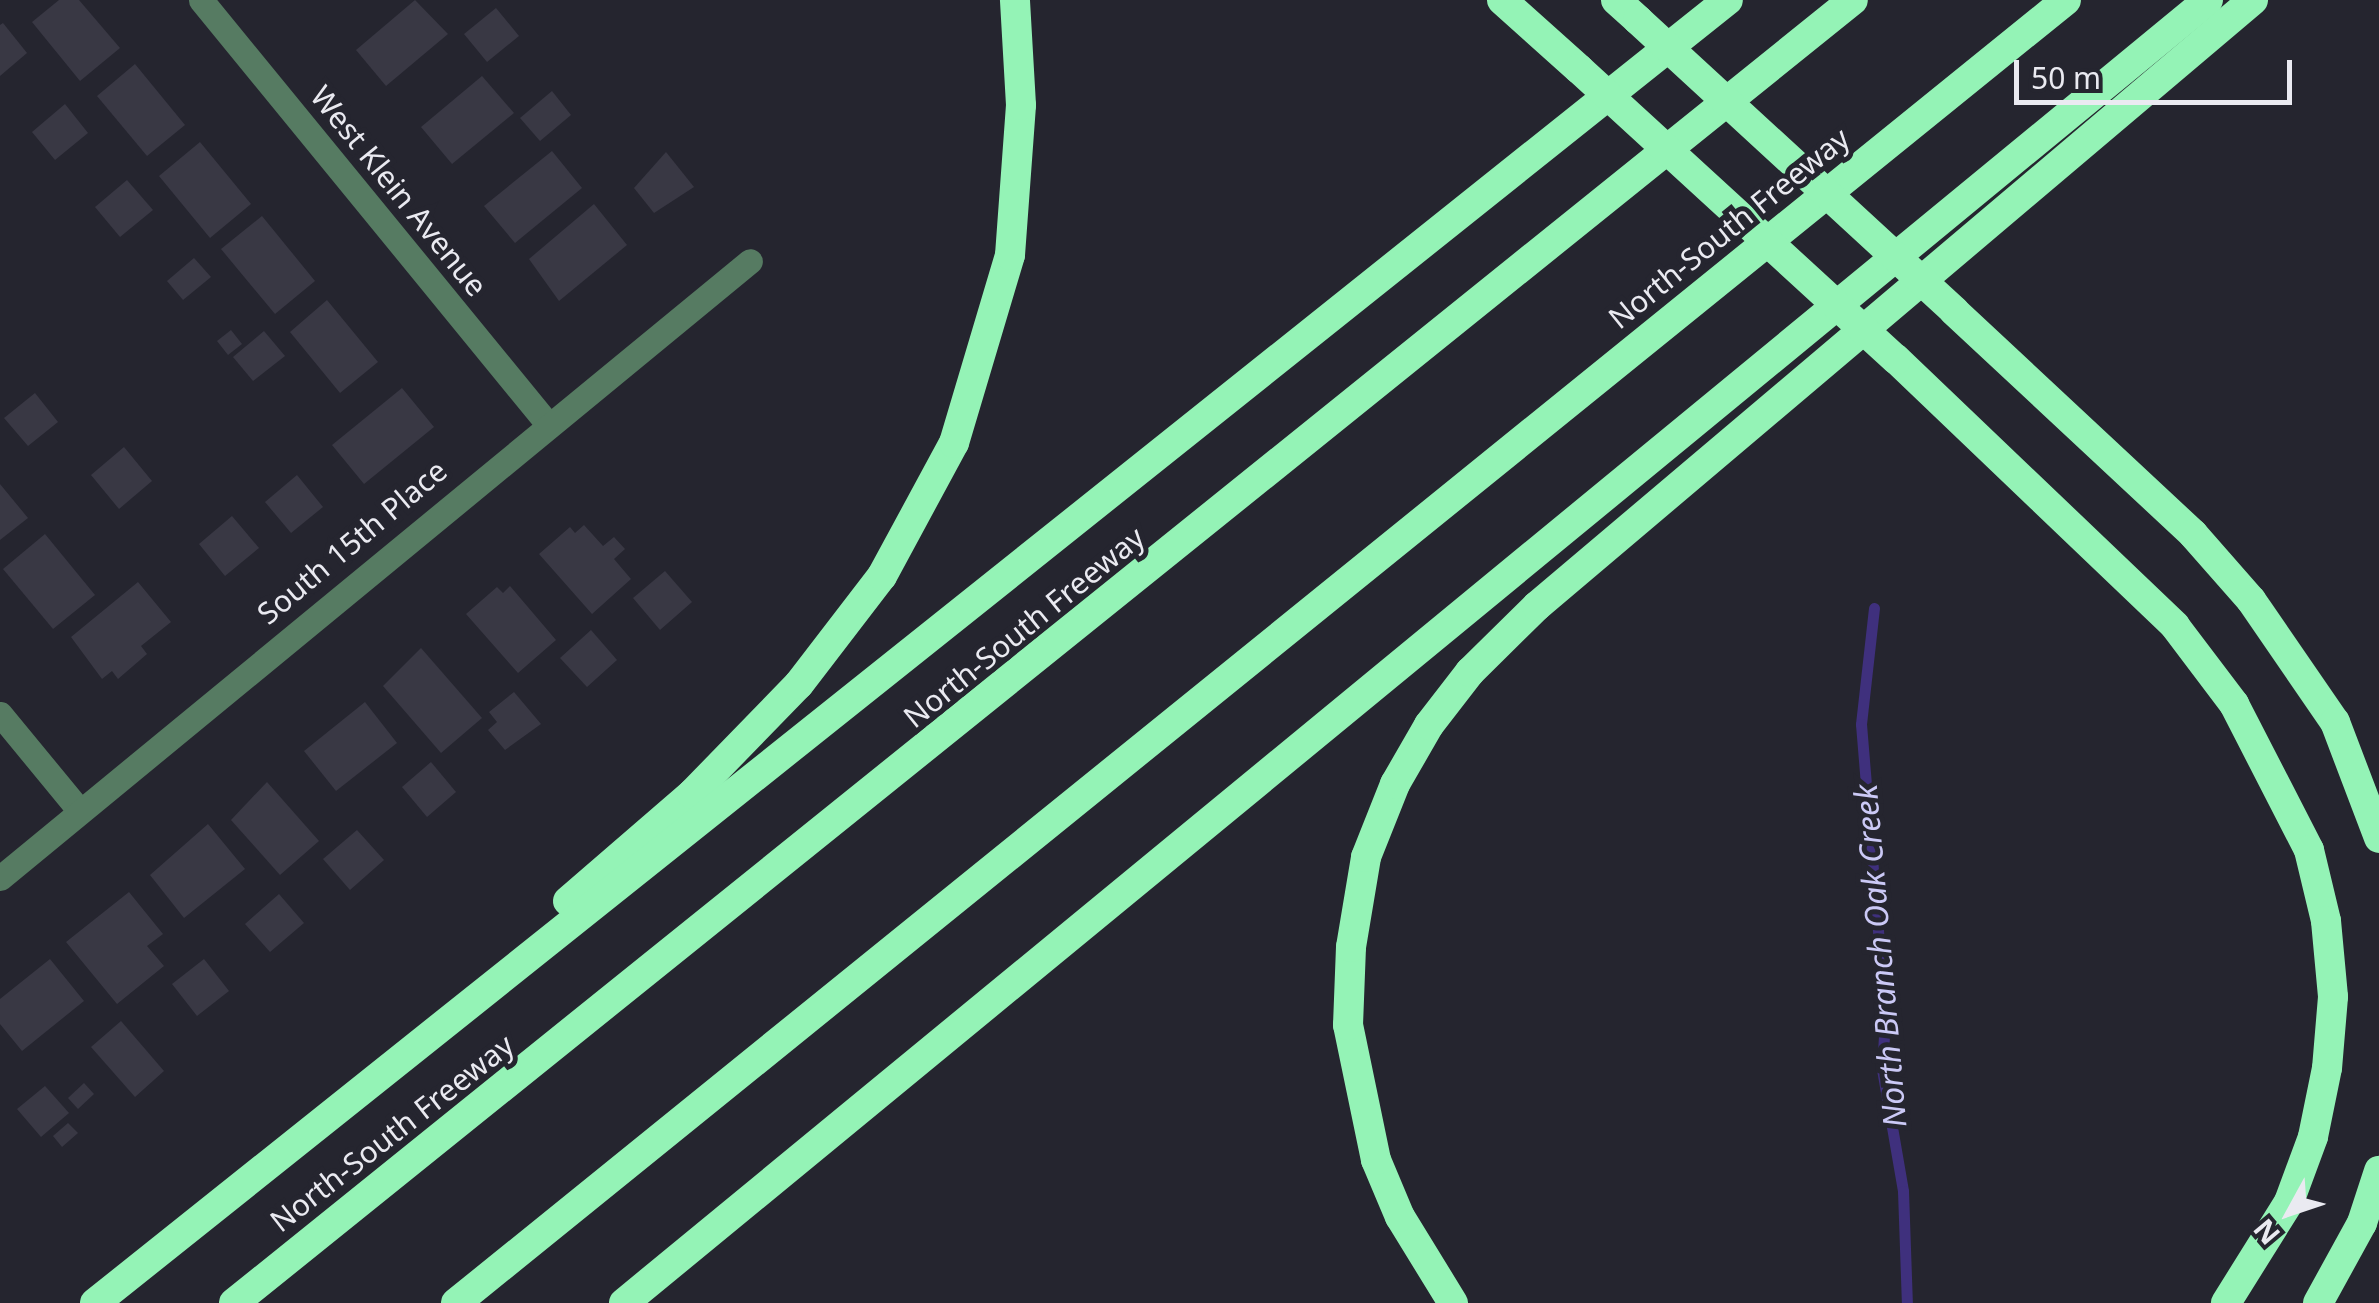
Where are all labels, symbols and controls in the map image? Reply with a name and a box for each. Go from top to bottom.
scale bar [2019,40,2296,102]
text: 50 m [2031,57,2101,98]
street label: West Klein Avenue [303,79,495,303]
street label: North-South Freeway [1601,120,1857,336]
street label: South 15th Place [250,452,454,632]
street label: North-South Freeway [896,519,1152,735]
water label: North Branch Oak Creek [1846,783,1914,1129]
street label: North-South Freeway [263,1027,521,1239]
north arrow [2239,1163,2339,1263]
text: N [2244,1211,2288,1253]

